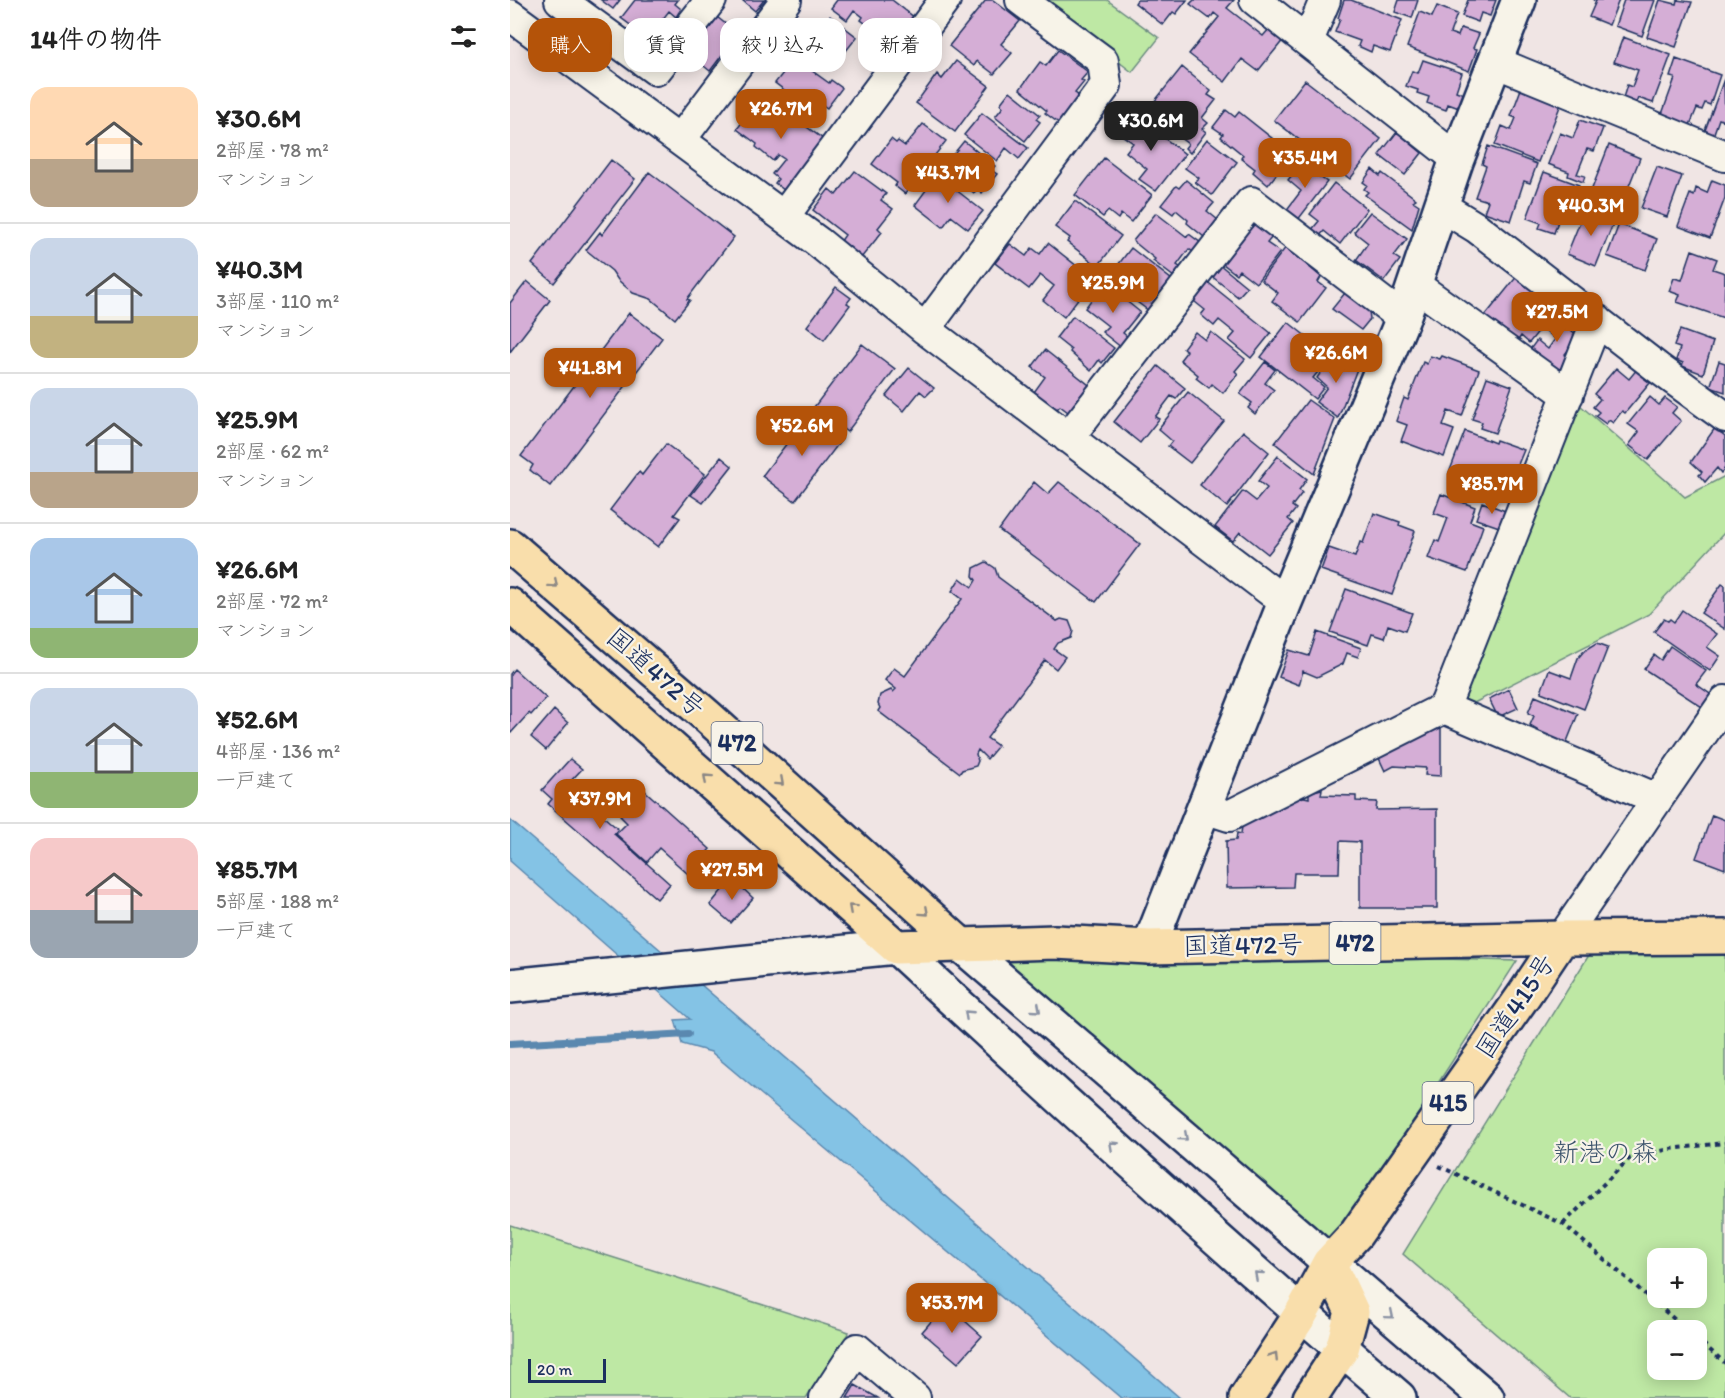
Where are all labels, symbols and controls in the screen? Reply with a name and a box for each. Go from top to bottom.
chip: 購入 [528,18,612,72]
chip: 賃貸 [624,18,708,72]
chip: 絞り込み [720,18,846,72]
chip: 新着 [858,18,942,72]
icon: filters [447,20,480,53]
text: 14件の物件 [30,23,162,55]
pin: ¥26.7M [732,89,830,140]
text: ¥26.7M [750,96,812,120]
pin: ¥30.6M [1102,101,1200,152]
text: ¥30.6M [216,102,301,134]
text: ¥30.6M [1118,108,1184,132]
icon: home [78,111,150,183]
text: 2部屋 · 78 m² [216,138,329,162]
pin: ¥35.4M [1256,138,1354,189]
text: ¥35.4M [1272,145,1338,169]
pin: ¥43.7M [899,153,997,204]
text: ¥43.7M [916,160,980,184]
text: マンション [216,167,315,191]
pin: ¥40.3M [1542,186,1640,237]
text: ¥40.3M [1557,193,1625,217]
text: ¥40.3M [216,253,303,285]
icon: home [78,262,150,334]
pin: ¥25.9M [1064,263,1162,314]
text: ¥25.9M [1081,270,1145,294]
text: 3部屋 · 110 m² [216,289,339,313]
pin: ¥27.5M [1508,292,1606,343]
text: ¥27.5M [1526,299,1588,323]
text: マンション [216,318,315,342]
pin: ¥26.6M [1287,333,1385,384]
text: ¥26.6M [1304,340,1368,364]
pin: ¥41.8M [541,348,639,399]
text: ¥41.8M [558,355,622,379]
text: ¥25.9M [216,403,298,435]
pin: ¥52.6M [753,406,851,457]
icon: home [78,412,150,484]
text: ¥52.6M [770,413,834,437]
text: 2部屋 · 62 m² [216,439,329,463]
pin: ¥85.7M [1443,464,1541,515]
text: マンション [216,468,315,492]
text: ¥85.7M [1460,471,1524,495]
text: ¥26.6M [216,553,299,585]
icon: home [78,562,150,634]
one-way arrow [547,577,558,588]
text: 2部屋 · 72 m² [216,589,328,613]
text: マンション [216,618,315,642]
street label: 国道472号 [600,620,712,724]
text: ¥52.6M [216,703,298,735]
icon: home [78,712,150,784]
road number: 472 [712,722,762,764]
text: 4部屋 · 136 m² [216,739,340,763]
text: 一戸建て [216,768,296,792]
one-way arrow [703,774,714,785]
one-way arrow [773,775,784,786]
pin: ¥37.9M [551,779,649,830]
text: ¥37.9M [568,786,632,810]
pin: ¥27.5M [683,850,781,901]
text: ¥85.7M [216,853,298,885]
text: ¥27.5M [701,857,763,881]
icon: home [78,862,150,934]
text: 5部屋 · 188 m² [216,889,339,913]
one-way arrow [849,904,859,915]
one-way arrow [918,905,929,916]
text: 一戸建て [216,918,296,942]
road number: 472 [1330,922,1380,964]
street label: 国道472号 [1183,928,1303,962]
street label: 国道415号 [1468,948,1562,1064]
one-way arrow [1030,1002,1041,1013]
one-way arrow [964,1010,975,1021]
road number: 415 [1422,1082,1474,1124]
one-way arrow [1177,1130,1188,1141]
park label: 新港の森 [1553,1136,1657,1168]
one-way arrow [1109,1141,1120,1152]
map controls [1647,1248,1707,1380]
button: + [1647,1248,1707,1308]
one-way arrow [1254,1271,1265,1282]
pin: ¥53.7M [903,1283,1001,1334]
text: ¥53.7M [920,1290,984,1314]
one-way arrow [1383,1308,1394,1319]
button: − [1647,1320,1707,1380]
one-way arrow [1266,1352,1278,1362]
scale bar [528,1356,606,1384]
text: 20 m [537,1360,572,1379]

